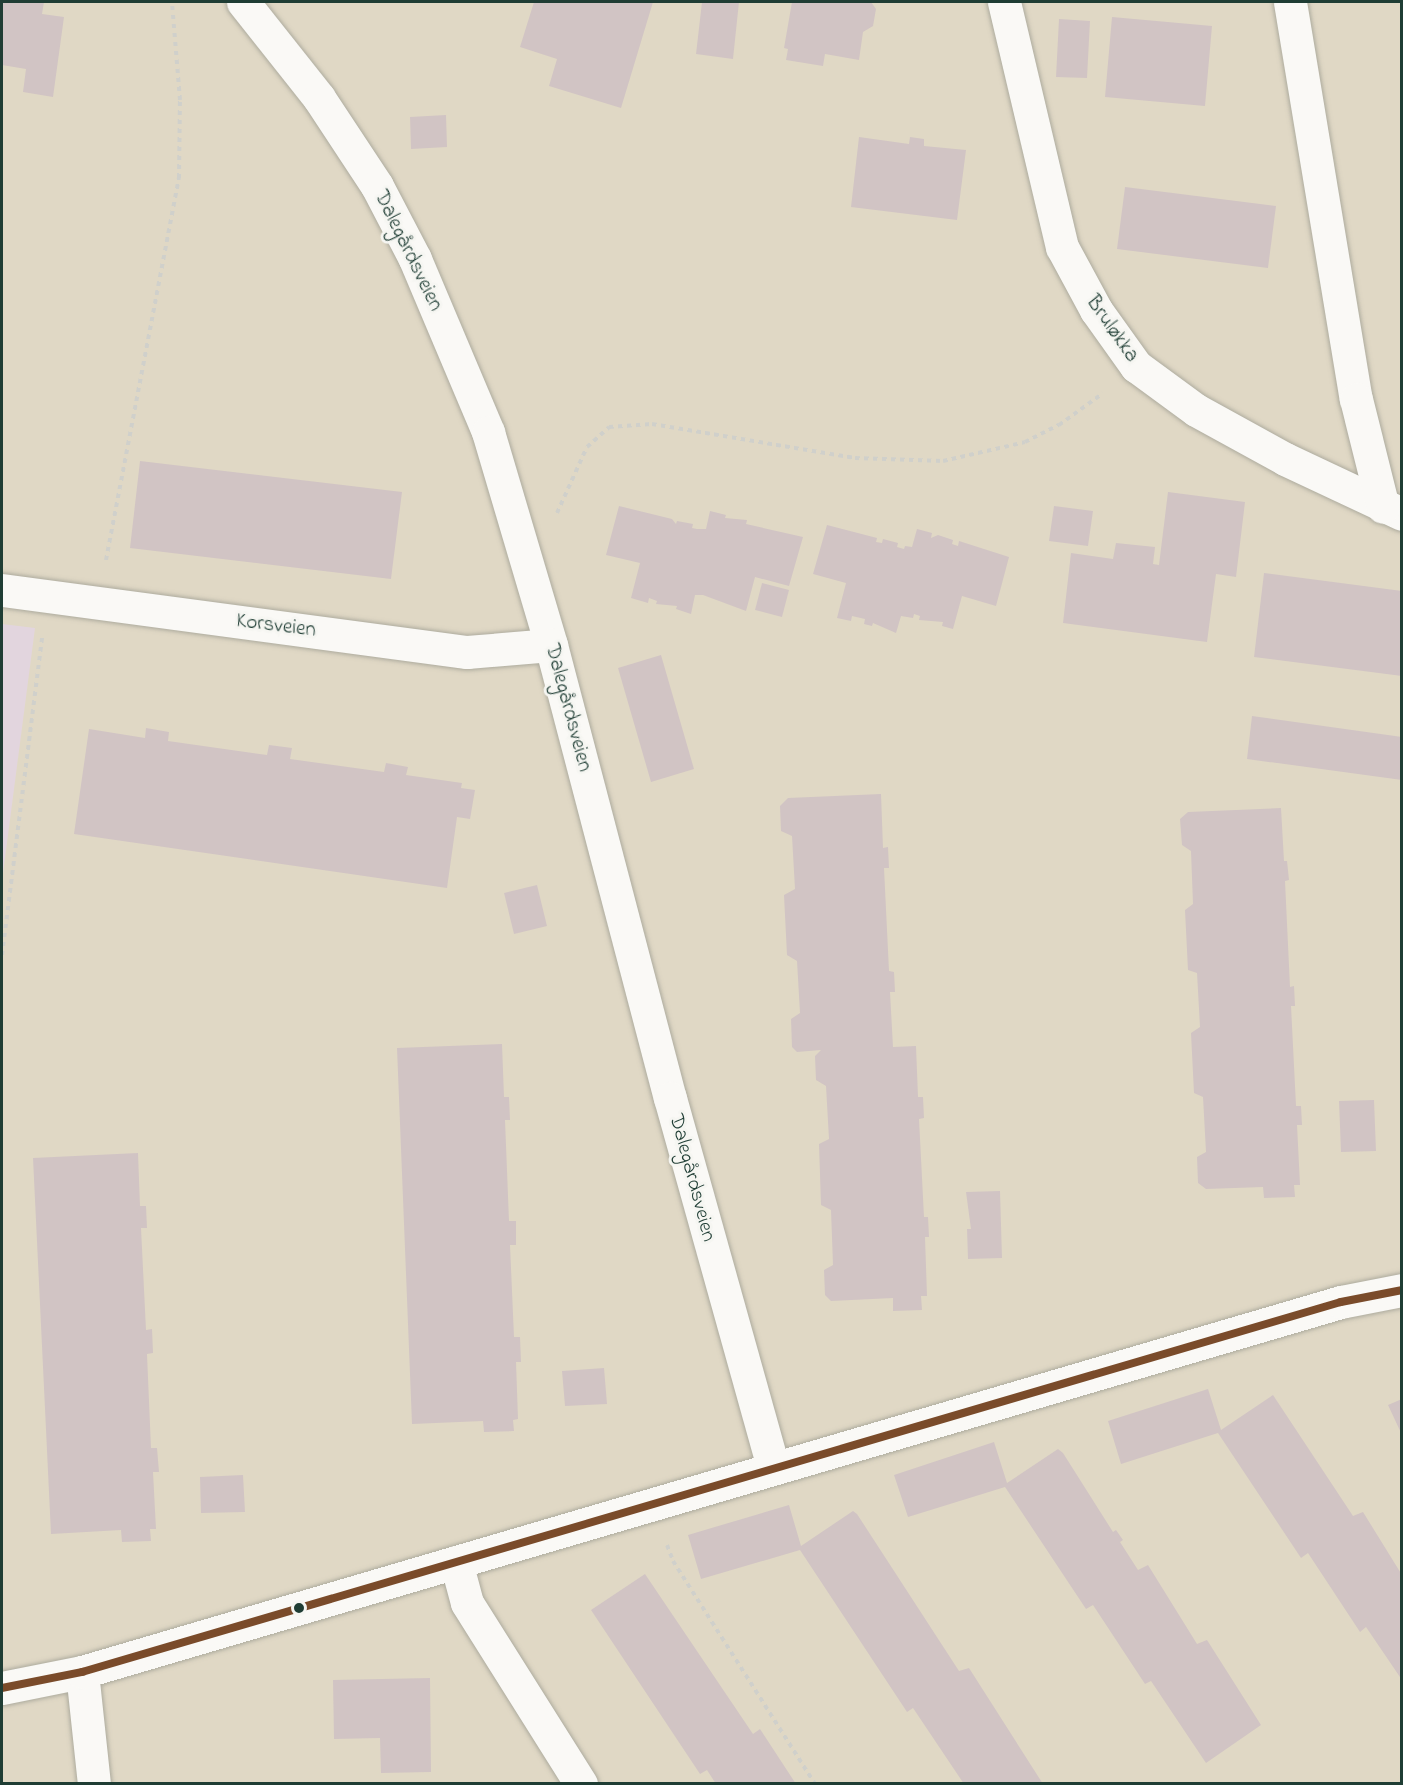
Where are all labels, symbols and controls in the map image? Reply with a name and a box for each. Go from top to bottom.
street label: Dalegårdsveien [368,187,448,315]
street label: Bruløkka [1080,291,1144,367]
street label: Korsveien [235,609,317,643]
street label: Dalegårdsveien [539,641,597,775]
street label: Dalegårdsveien [663,1111,721,1245]
unlabelled marker [293,1602,305,1614]

